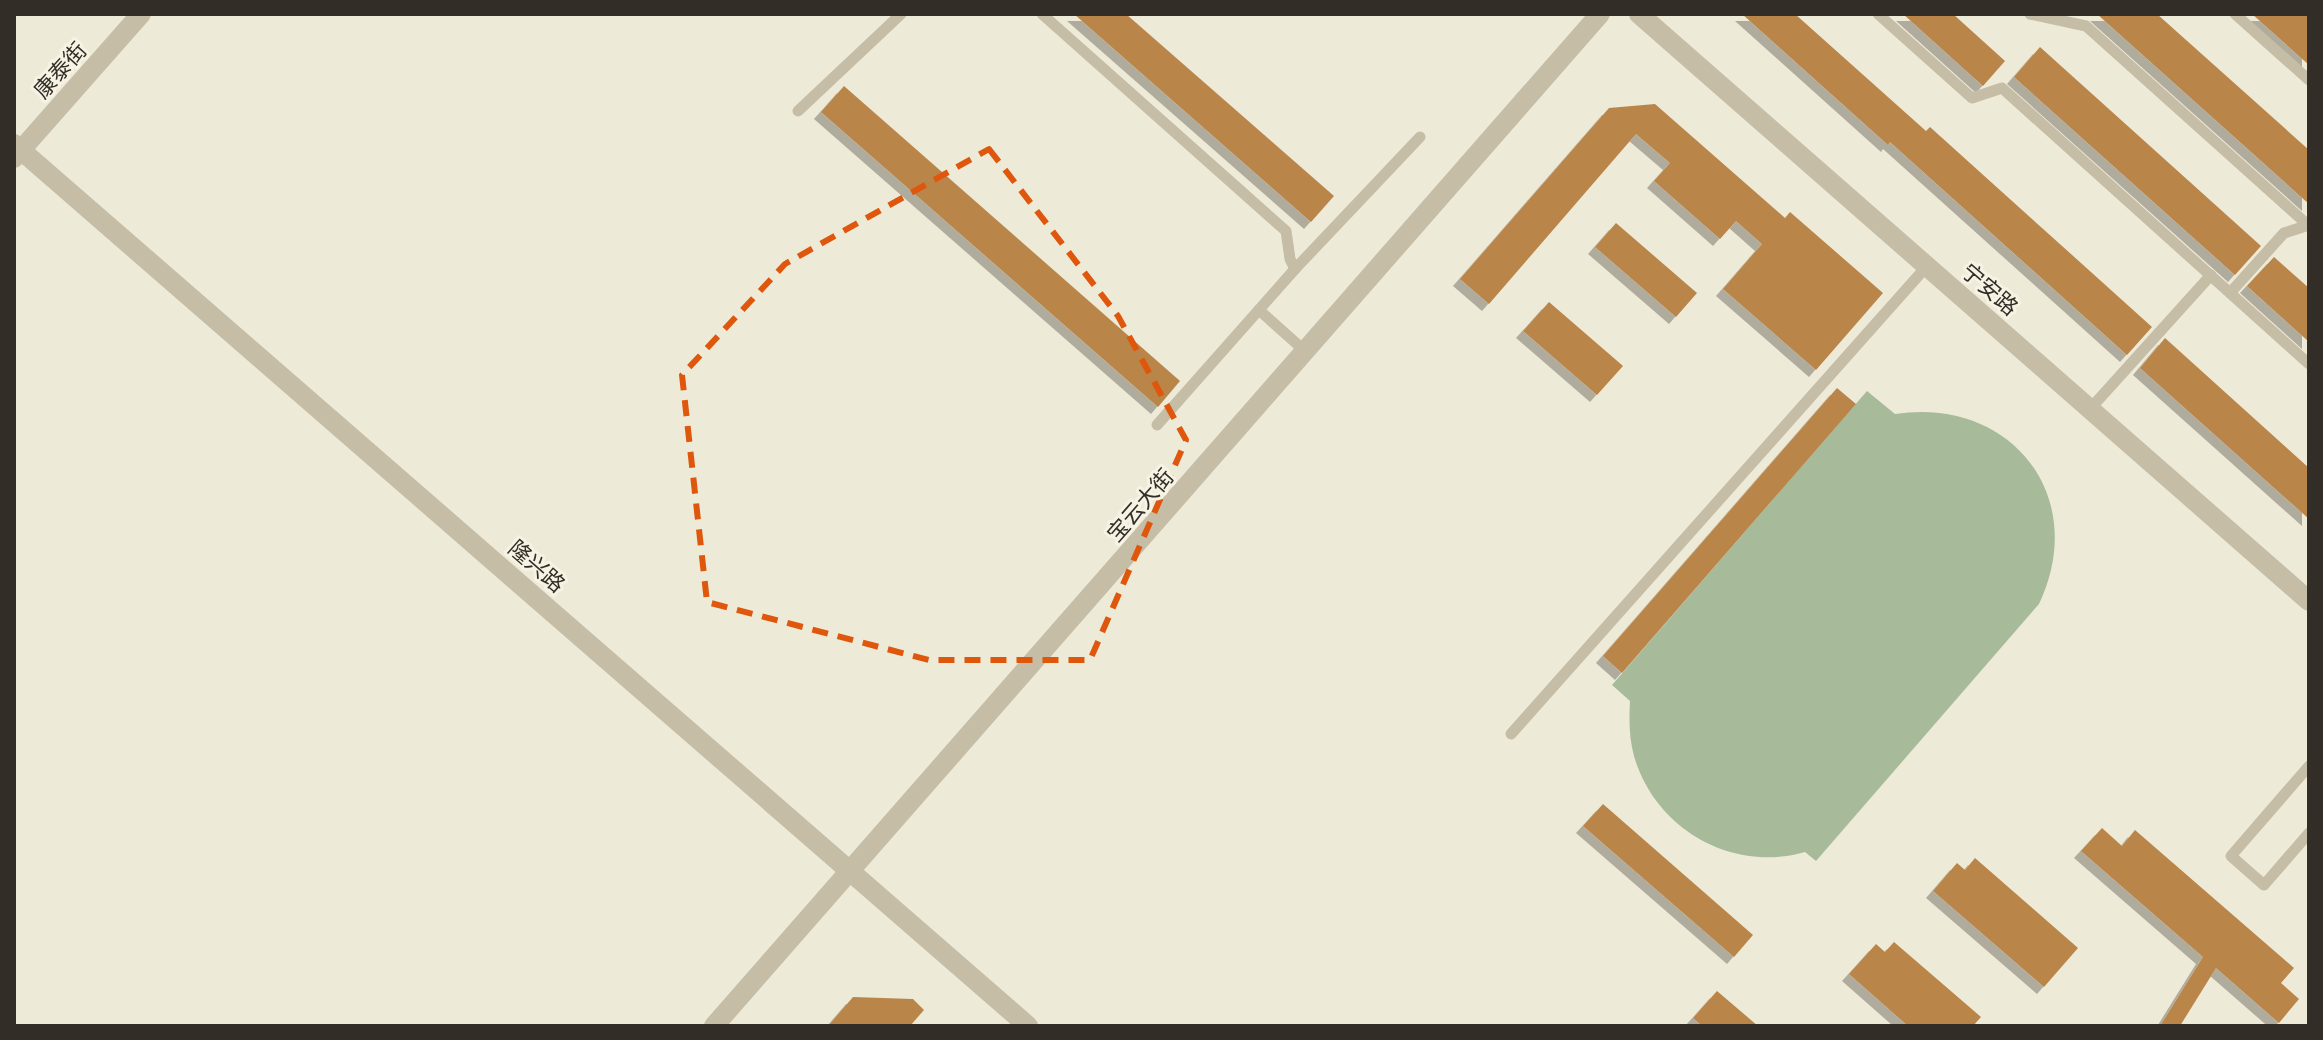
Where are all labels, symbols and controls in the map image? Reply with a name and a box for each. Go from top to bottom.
street label: 康泰街 [28,37,92,103]
street label: 宁安路 [1957,258,2023,320]
street label: 宝云大街 [1101,463,1179,547]
street label: 隆兴路 [504,535,570,597]

